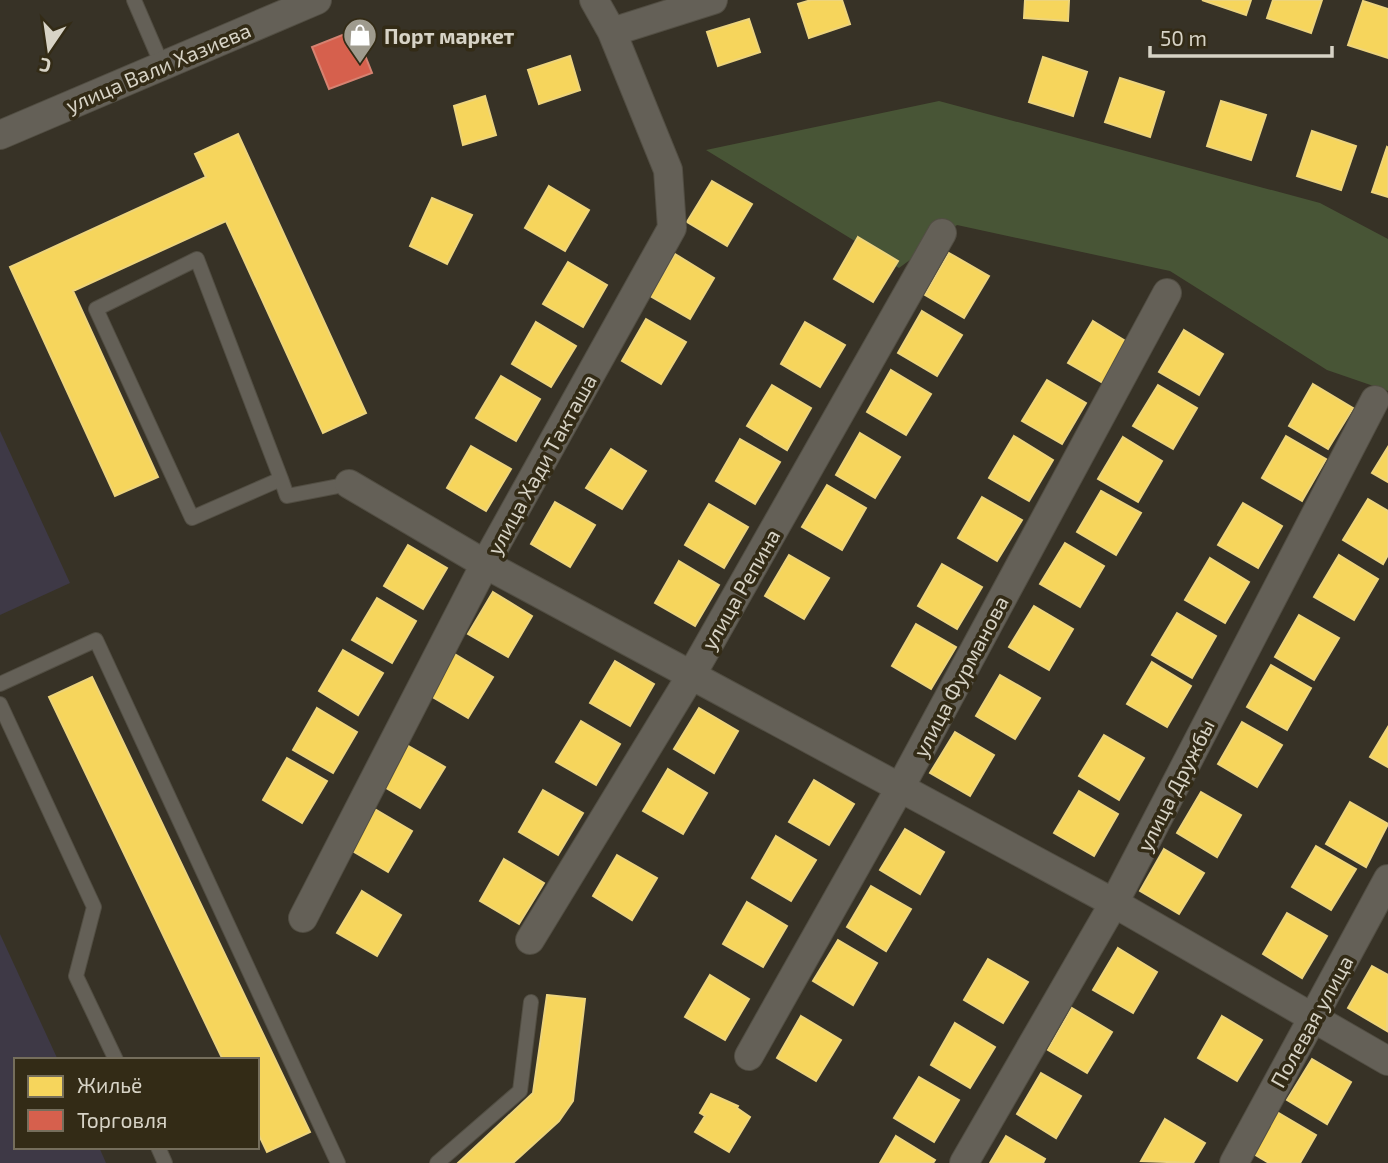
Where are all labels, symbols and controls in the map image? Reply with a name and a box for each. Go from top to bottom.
north arrow [14,14,84,84]
scale bar [1150,14,1332,58]
shop icon: Порт маркет [341,16,379,65]
street label: улица Вали Хазиева [62,17,255,118]
place label: Порт маркет [384,23,515,48]
text: 50 m [1160,25,1207,50]
text: С [37,54,53,79]
street label: улица Хади Такташа [481,369,602,559]
street label: улица Репина [695,524,785,654]
street label: улица Фурманова [907,591,1014,761]
street label: улица Дружбы [1131,715,1220,856]
street label: Полевая улица [1264,951,1358,1092]
legend [14,1058,259,1149]
text: Жильё [77,1072,142,1097]
text: Торговля [77,1107,167,1132]

